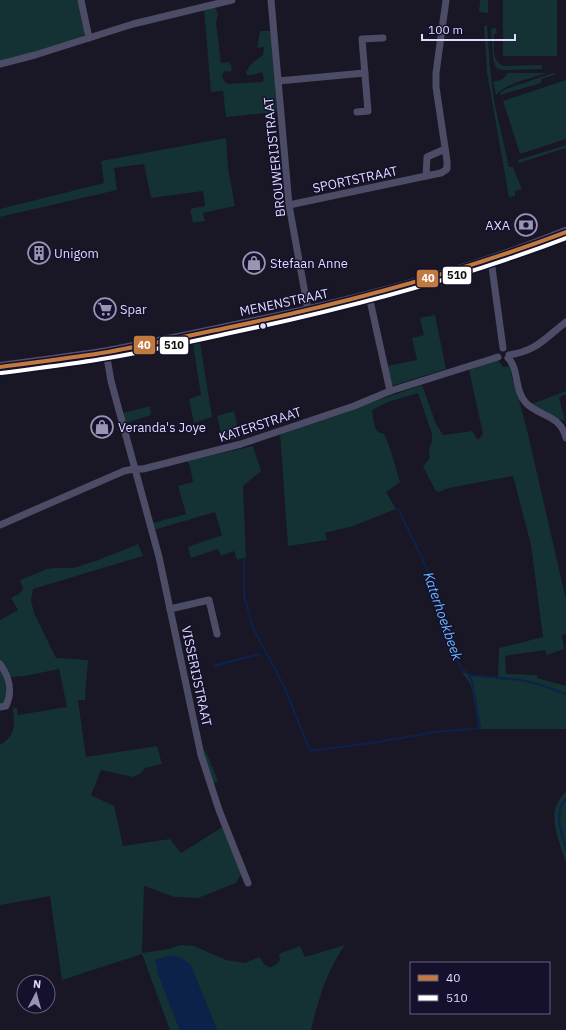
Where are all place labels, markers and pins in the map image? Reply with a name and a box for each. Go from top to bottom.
bank icon: AXA [513,212,539,238]
place label: AXA [485,217,511,234]
building icon: Unigom [26,240,52,266]
place label: Unigom [54,245,99,262]
shop icon: Stefaan Anne [241,250,267,276]
place label: Stefaan Anne [270,255,348,272]
supermarket icon: Spar [92,296,118,322]
place label: Spar [120,301,147,318]
unlabelled marker [258,321,268,331]
shop icon: Veranda's Joye [89,414,115,440]
place label: Veranda's Joye [118,419,206,436]

